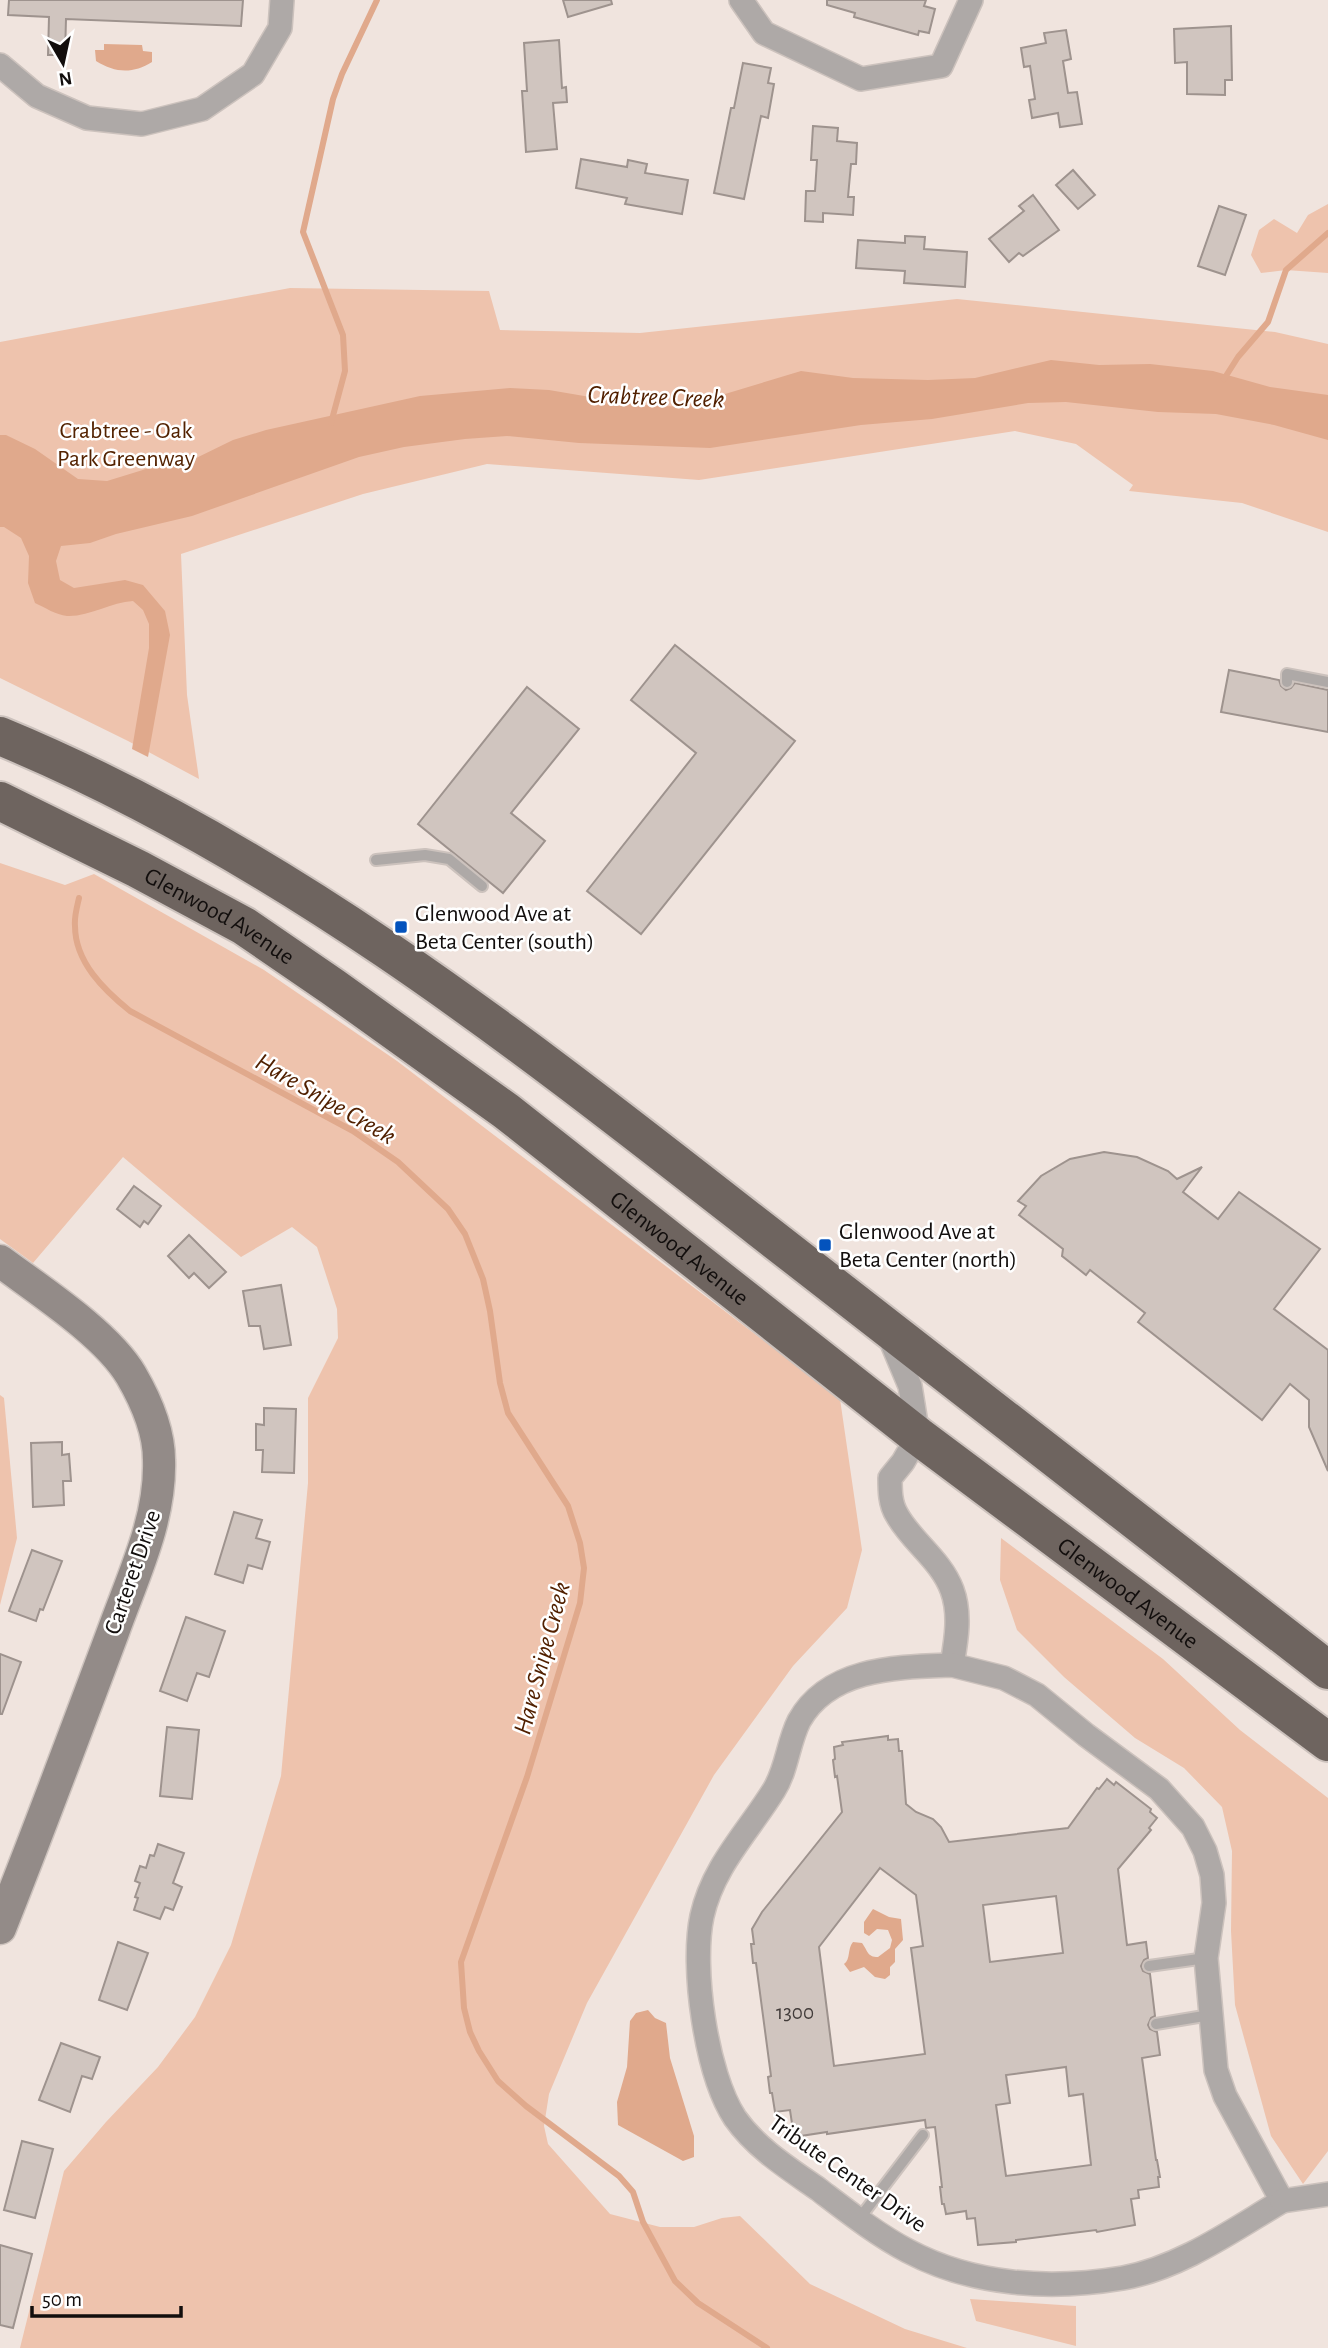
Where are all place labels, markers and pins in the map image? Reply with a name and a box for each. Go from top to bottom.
place label: Glenwood Ave at Beta Center (south) [415,902,594,954]
marker: Glenwood Ave at Beta Center (south) [393,919,409,935]
place label: Glenwood Ave at Beta Center (north) [839,1220,1017,1272]
marker: Glenwood Ave at Beta Center (north) [817,1237,833,1253]

